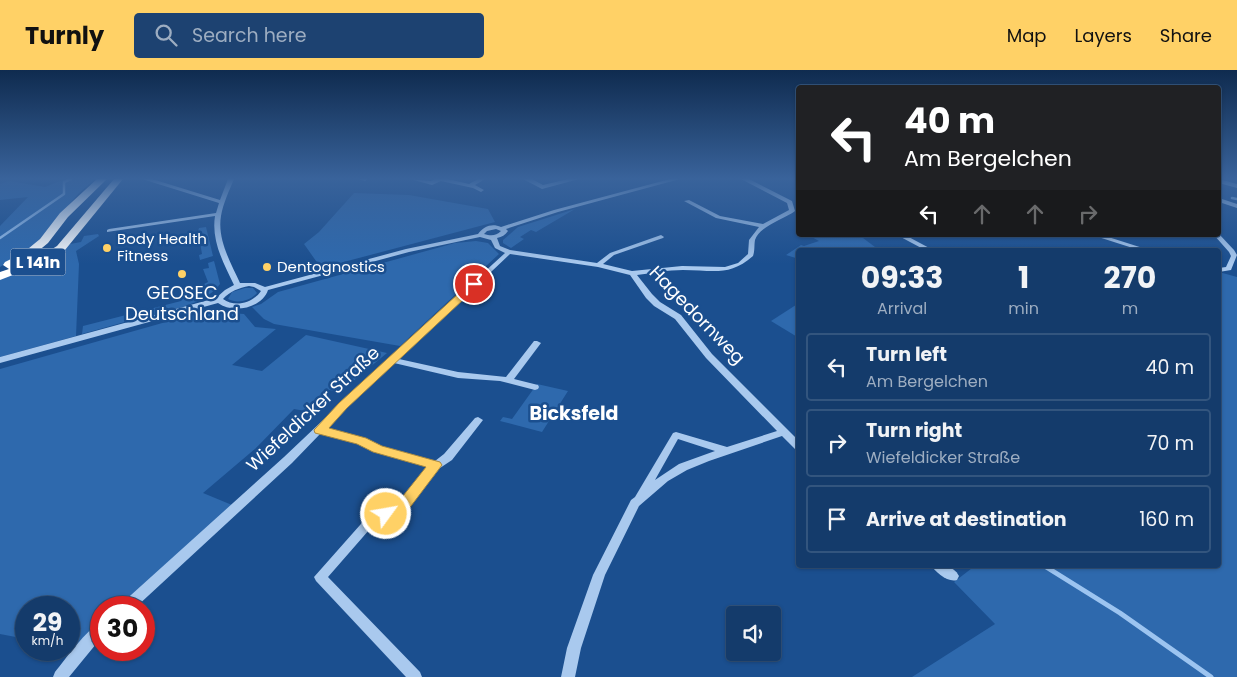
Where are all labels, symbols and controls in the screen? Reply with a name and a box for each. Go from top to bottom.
search box [134,13,484,58]
text: Turnly [25,19,104,52]
icon: search [152,21,180,49]
text: Search here [192,22,307,49]
text: Map [1007,23,1047,48]
text: Layers [1075,23,1132,48]
text: Share [1160,23,1212,48]
text: 40 m [904,96,995,145]
icon: left [821,105,886,170]
text: Am Bergelchen [904,143,1072,174]
icon: left [915,200,943,228]
icon: ahead [968,200,996,228]
icon: ahead [1021,200,1049,228]
icon: right [1074,200,1102,228]
place label: Body Health Fitness [117,228,207,266]
marker: Body Health Fitness [101,242,113,254]
road number: L 141n [10,248,66,276]
place label: Dentognostics [277,256,385,277]
text: 09:33 [861,256,944,299]
text: 1 [1018,256,1029,299]
text: 270 [1104,256,1156,299]
street label: Hagedornweg [644,260,751,369]
marker: Dentognostics [261,261,273,273]
pin [453,263,495,305]
marker: GEOSEC Deutschland [176,268,188,280]
icon: arrive [460,270,488,298]
place label: GEOSEC Deutschland [125,280,239,326]
text: Arrival [877,297,927,320]
text: min [1008,297,1039,320]
text: m [1122,297,1138,320]
street label: Wiefeldicker Straße [241,340,385,477]
text: Turn left [866,341,947,368]
icon: left [823,353,851,381]
text: 40 m [1145,354,1194,381]
text: Am Bergelchen [866,370,988,393]
district label: Bicksfeld [529,400,619,427]
text: Turn right [866,417,962,444]
icon: right [823,429,851,457]
text: 70 m [1147,430,1194,457]
text: Wiefeldicker Straße [866,446,1020,469]
position arrow [359,487,411,539]
icon: arrive [823,505,851,533]
text: Arrive at destination [866,506,1067,533]
text: 160 m [1139,506,1194,533]
speed limit sign: 30 [90,596,155,661]
text: 29 [33,605,62,640]
map controls [726,606,781,661]
button: sound [726,606,781,661]
text: km/h [32,632,63,649]

